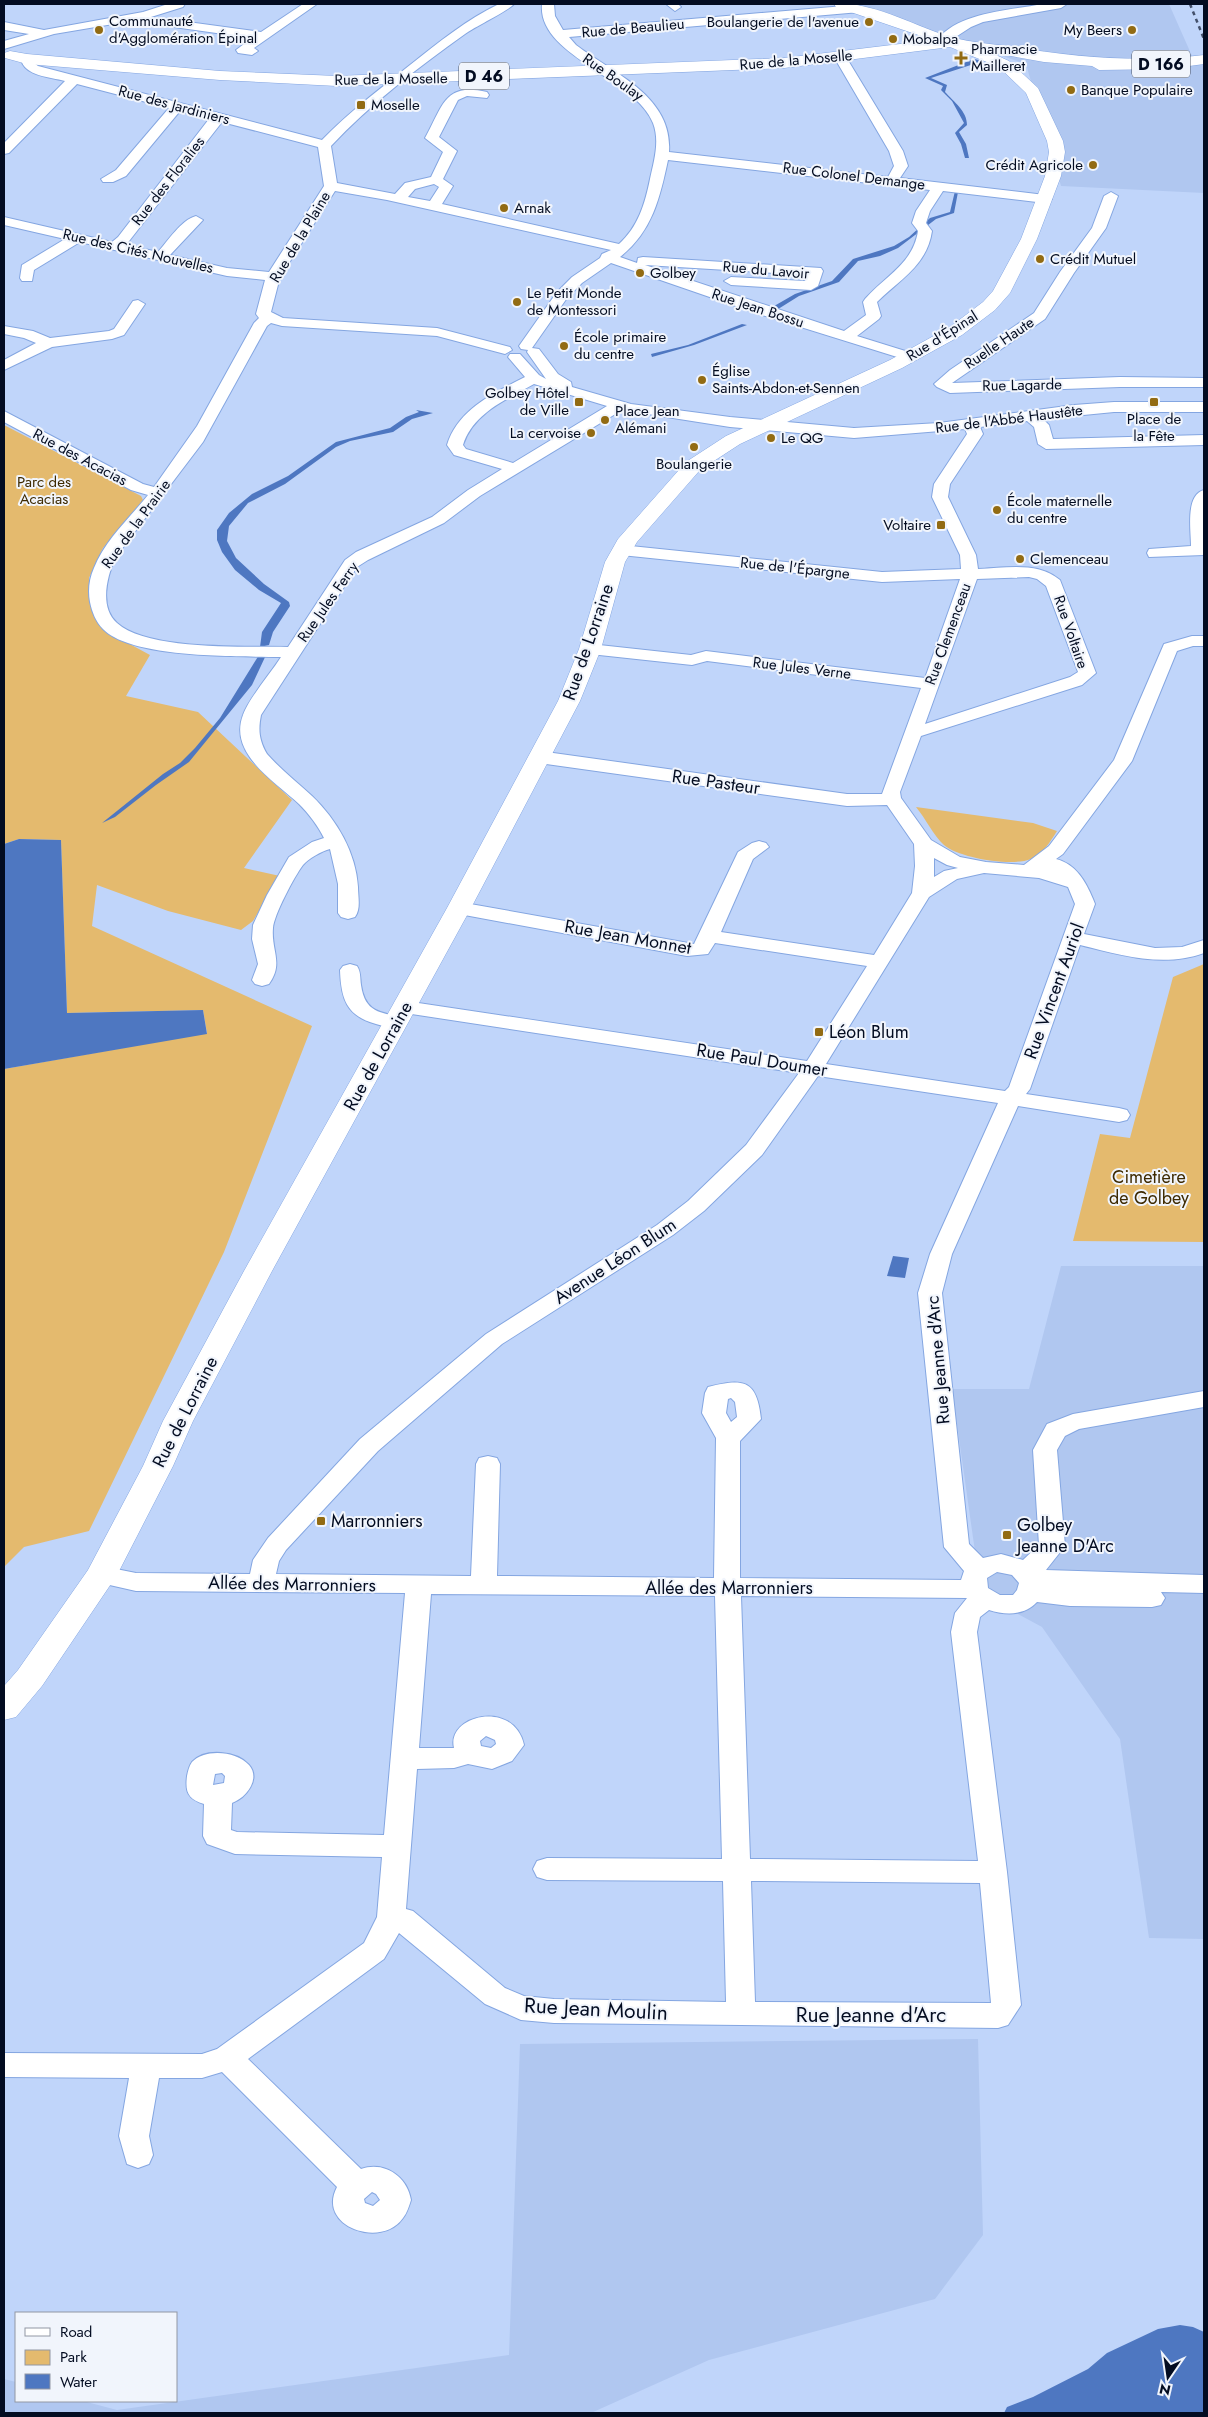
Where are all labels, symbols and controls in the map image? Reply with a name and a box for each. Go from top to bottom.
place label: Communauté d'Agglomération Épinal [109,10,257,49]
place label: Boulangerie de l'avenue [707,11,859,33]
street label: Rue de Beaulieu [581,13,685,43]
marker: Boulangerie de l'avenue [863,16,875,28]
place label: My Beers [1064,19,1122,41]
marker: Communauté d'Agglomération Épinal [93,24,105,36]
marker: My Beers [1126,24,1138,36]
place label: Mobalpa [903,28,958,50]
marker: Mobalpa [887,33,899,45]
place label: Pharmacie Mailleret [971,38,1037,77]
street label: Rue de la Moselle [739,44,854,76]
street label: Rue Boulay [578,48,648,106]
road number: D 166 [1132,51,1190,78]
marker: Pharmacie Mailleret [955,52,967,64]
road number: D 46 [459,62,509,90]
street label: Rue de la Moselle [334,67,448,91]
place label: Banque Populaire [1081,79,1193,101]
street label: Rue des Jardiniers [116,80,232,130]
marker: Banque Populaire [1065,84,1077,96]
place label: Moselle [371,94,420,116]
marker: Moselle [355,99,367,111]
street label: Rue des Floralies [126,132,210,230]
place label: Crédit Agricole [985,154,1083,176]
street label: Rue Colonel Demange [782,156,927,196]
marker: Crédit Agricole [1087,159,1099,171]
street label: Rue de la Plaine [264,187,336,287]
place label: Arnak [514,197,551,219]
marker: Arnak [498,202,510,214]
street label: Rue des Cités Nouvelles [61,223,215,279]
place label: Crédit Mutuel [1050,248,1136,270]
marker: Crédit Mutuel [1034,253,1046,265]
street label: Rue du Lavoir [722,255,811,285]
place label: Golbey [650,262,696,284]
marker: Golbey [634,267,646,279]
place label: Le Petit Monde de Montessori [527,282,622,321]
street label: Rue Jean Bossu [709,283,807,333]
marker: Le Petit Monde de Montessori [511,296,523,308]
street label: Rue d'Épinal [902,305,982,367]
street label: Ruelle Haute [960,311,1039,375]
place label: École primaire du centre [574,326,667,365]
marker: École primaire du centre [558,340,570,352]
place label: Église Saints-Abdon-et-Sennen [712,360,860,399]
street label: Rue Lagarde [982,373,1062,397]
marker: Église Saints-Abdon-et-Sennen [696,374,708,386]
place label: Golbey Hôtel de Ville [485,382,569,421]
marker: Golbey Hôtel de Ville [573,396,585,408]
marker: Place de la Fête [1148,396,1160,408]
street label: Rue de l'Abbé Haustête [934,399,1084,439]
place label: Place Jean Alémani [615,400,680,439]
place label: Place de la Fête [1127,408,1182,447]
marker: Place Jean Alémani [599,414,611,426]
place label: La cervoise [510,422,581,444]
street label: Rue des Acacias [29,423,131,491]
marker: La cervoise [585,427,597,439]
place label: Le QG [781,427,823,449]
marker: Le QG [765,432,777,444]
marker: Boulangerie [688,441,700,453]
place label: Boulangerie [656,453,732,475]
park label: Parc des Acacias [17,471,71,510]
street label: Rue de la Prairie [96,475,176,573]
place label: École maternelle du centre [1007,490,1112,529]
marker: École maternelle du centre [991,504,1003,516]
place label: Voltaire [883,514,931,536]
marker: Voltaire [935,519,947,531]
place label: Clemenceau [1030,548,1109,570]
street label: Rue de l'Épargne [739,551,851,585]
marker: Clemenceau [1014,553,1026,565]
street label: Rue Jules Ferry [292,557,364,647]
street label: Rue de Lorraine [556,580,620,704]
street label: Rue Clemenceau [919,580,977,688]
street label: Rue Voltaire [1048,592,1094,672]
street label: Rue Jules Verne [752,651,853,685]
street label: Rue Pasteur [670,763,763,801]
street label: Rue Jean Monnet [563,913,694,961]
street label: Rue Vincent Auriol [1017,919,1091,1063]
street label: Rue de Lorraine [337,997,419,1115]
place label: Léon Blum [829,1019,909,1045]
marker: Léon Blum [813,1026,825,1038]
street label: Rue Paul Doumer [695,1037,830,1083]
park label: Cimetière de Golbey [1109,1164,1189,1211]
street label: Avenue Léon Blum [549,1212,681,1310]
street label: Rue Jeanne d'Arc [919,1295,957,1425]
street label: Rue de Lorraine [146,1352,224,1472]
place label: Marronniers [331,1508,422,1534]
place label: Golbey Jeanne D'Arc [1015,1512,1114,1559]
marker: Marronniers [315,1515,327,1527]
marker: Golbey Jeanne D'Arc [1001,1529,1013,1541]
street label: Allée des Marronniers [208,1570,376,1598]
street label: Allée des Marronniers [645,1575,813,1601]
street label: Rue Jean Moulin [523,1990,669,2028]
street label: Rue Jeanne d'Arc [796,2000,946,2030]
legend [15,2312,178,2402]
text: Road [60,2321,92,2343]
text: Park [60,2346,87,2368]
north arrow [1143,2352,1193,2402]
text: Water [60,2371,98,2393]
text: N [1157,2379,1173,2401]

